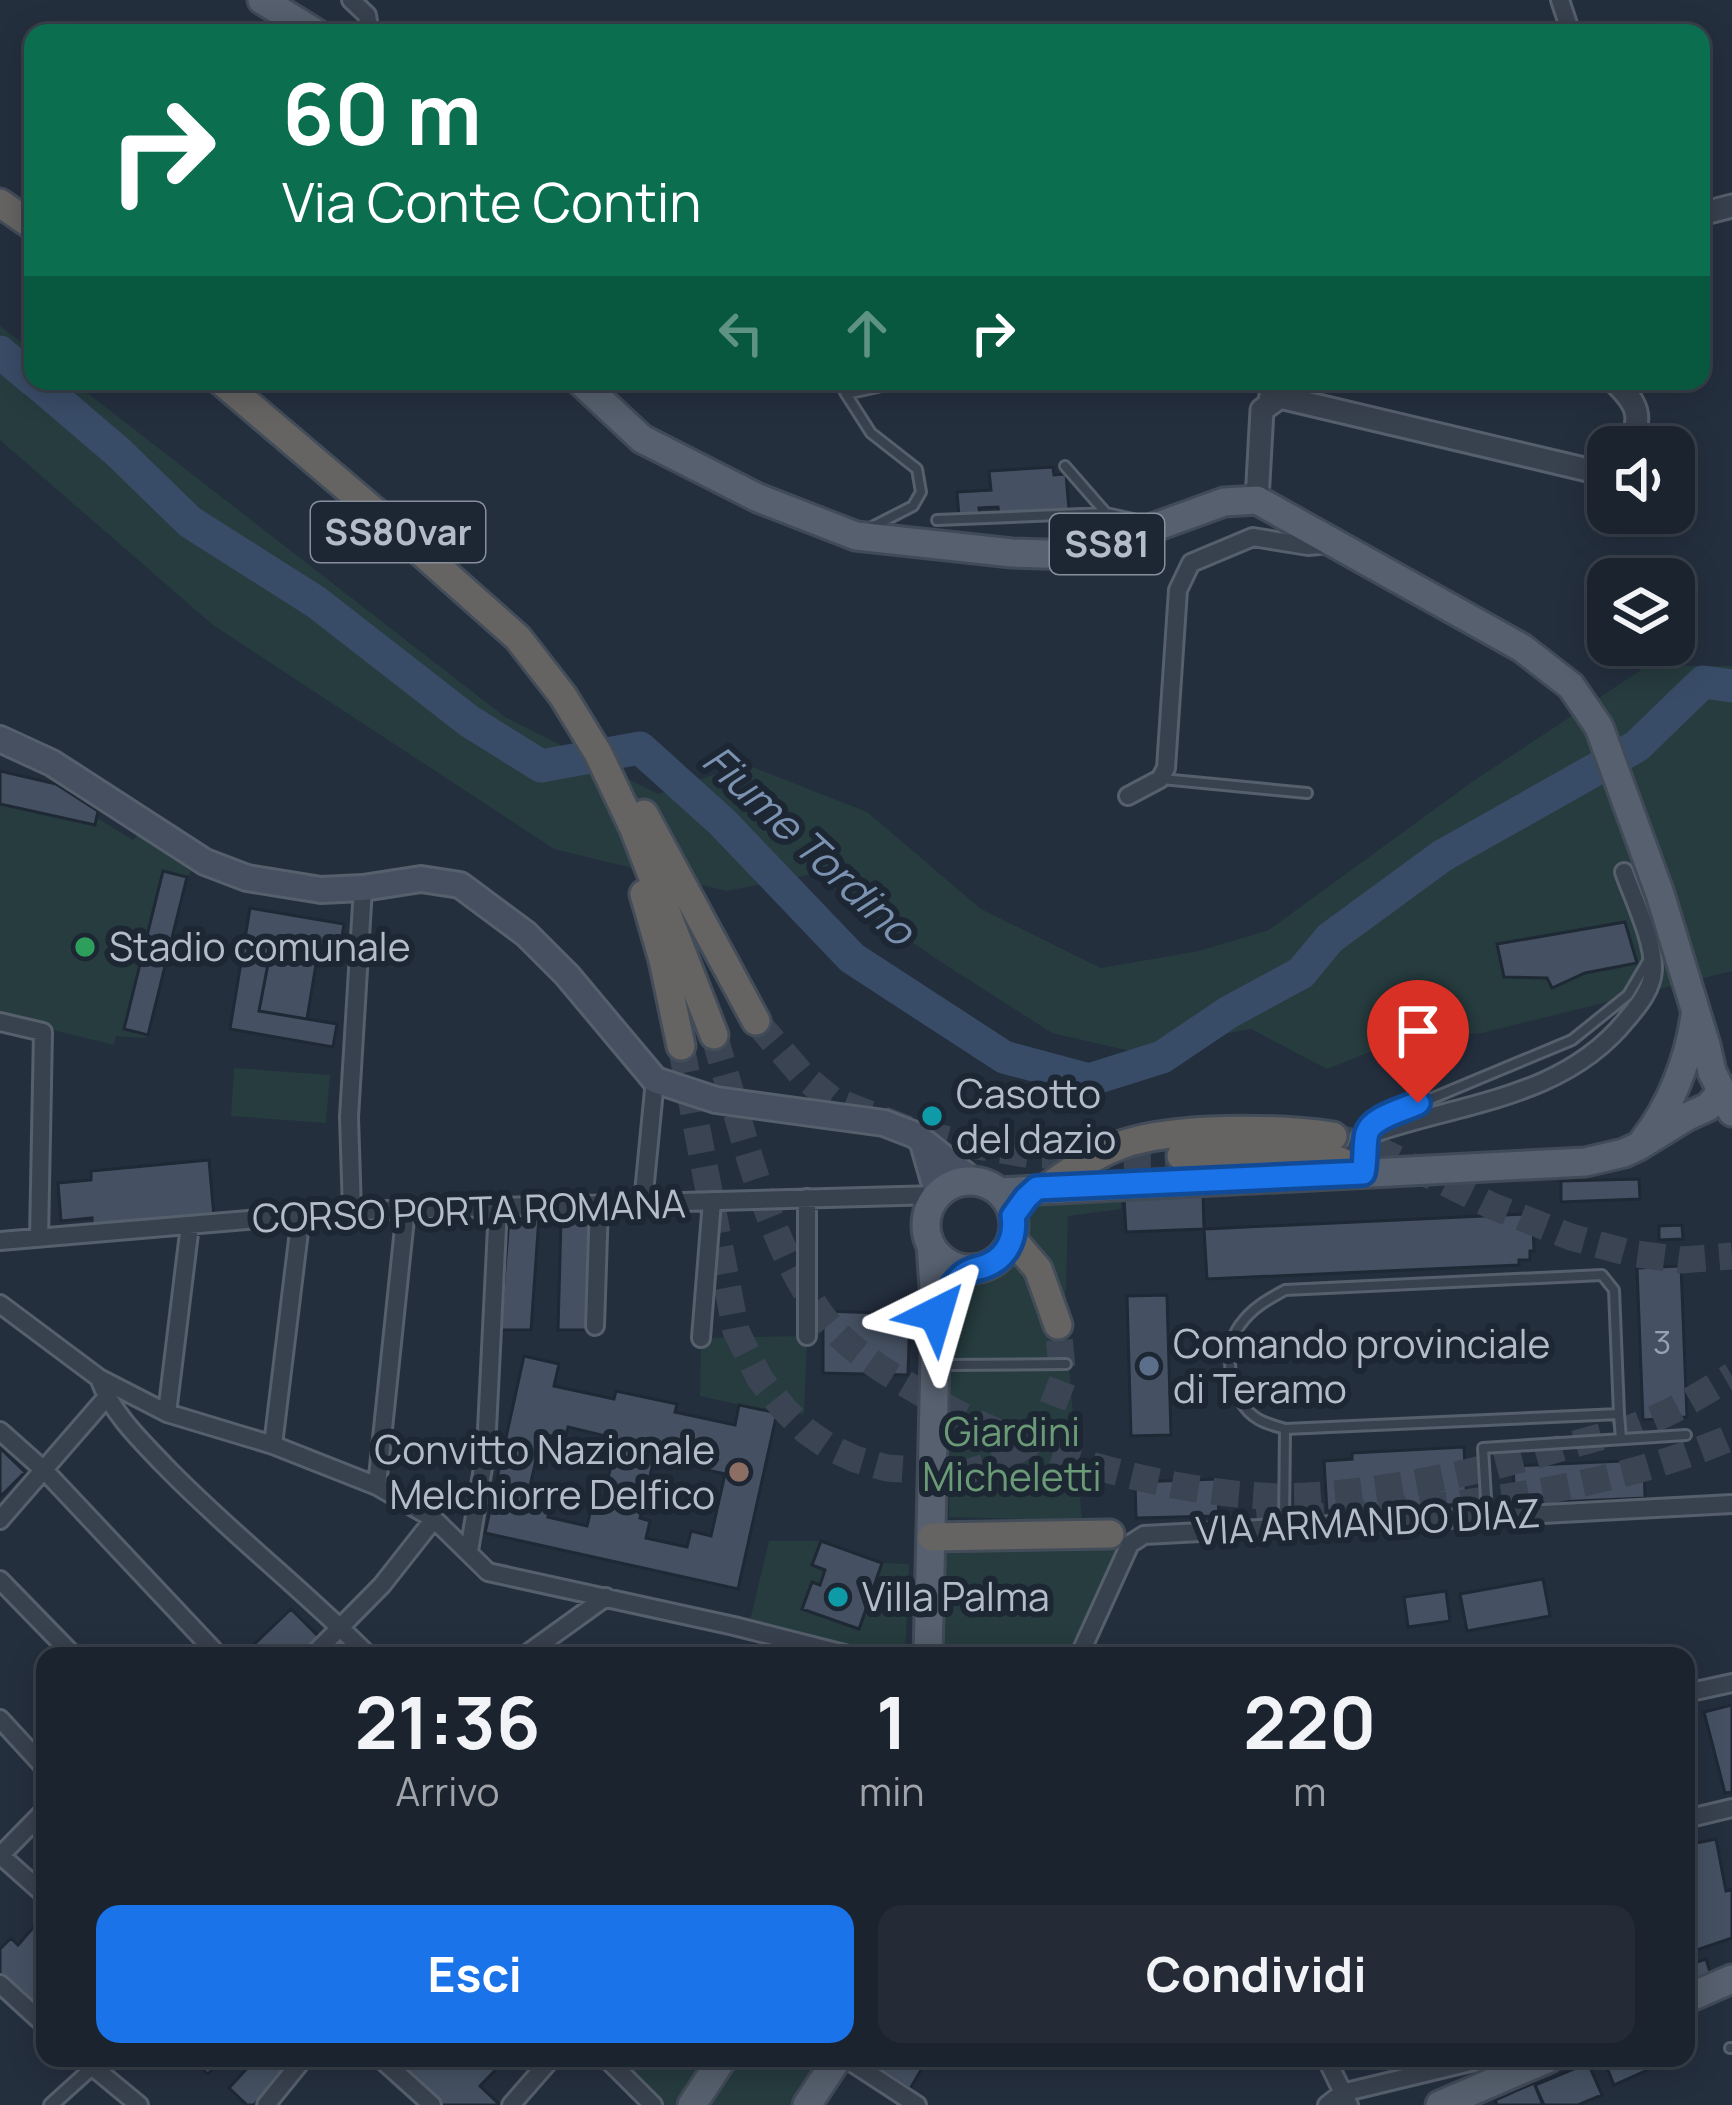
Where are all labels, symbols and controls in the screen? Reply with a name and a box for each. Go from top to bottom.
text: 60 m [282,55,482,170]
icon: right [84,72,240,228]
text: Via Conte Contin [282,164,701,238]
icon: left [708,300,774,366]
icon: ahead [834,300,900,366]
icon: right [960,300,1026,366]
map controls [1587,426,1695,666]
button: sound [1587,426,1695,534]
road number: SS80var [311,502,485,562]
road number: SS81 [1050,514,1164,574]
button: layers [1587,558,1695,666]
water label: Fiume Tordino [691,731,930,959]
place label: Stadio comunale [109,919,410,973]
marker: Stadio comunale [72,934,98,960]
pin [1367,980,1469,1103]
icon: arrive [1385,998,1451,1064]
place label: Casotto del dazio [956,1066,1116,1165]
marker: Casotto del dazio [919,1103,945,1129]
street label: CORSO PORTA ROMANA [251,1175,687,1245]
position arrow [873,1251,999,1377]
place label: Comando provinciale di Teramo [1173,1316,1550,1415]
house number: 3 [1653,1319,1671,1364]
marker: Comando provinciale di Teramo [1136,1353,1162,1379]
park label: Giardini Micheletti [922,1404,1102,1503]
place label: Convitto Nazionale Melchiorre Delfico [374,1422,715,1521]
marker: Convitto Nazionale Melchiorre Delfico [726,1459,752,1485]
street label: VIA ARMANDO DIAZ [1194,1485,1542,1557]
place label: Villa Palma [862,1569,1050,1623]
marker: Villa Palma [825,1584,851,1610]
text: 21:36 [355,1672,540,1771]
text: 1 [876,1672,908,1771]
text: 220 [1243,1672,1376,1771]
text: Arrivo [396,1764,500,1818]
text: min [859,1764,924,1818]
text: m [1293,1764,1326,1818]
button: Esci [96,1905,854,2043]
button: Condividi [878,1905,1635,2043]

